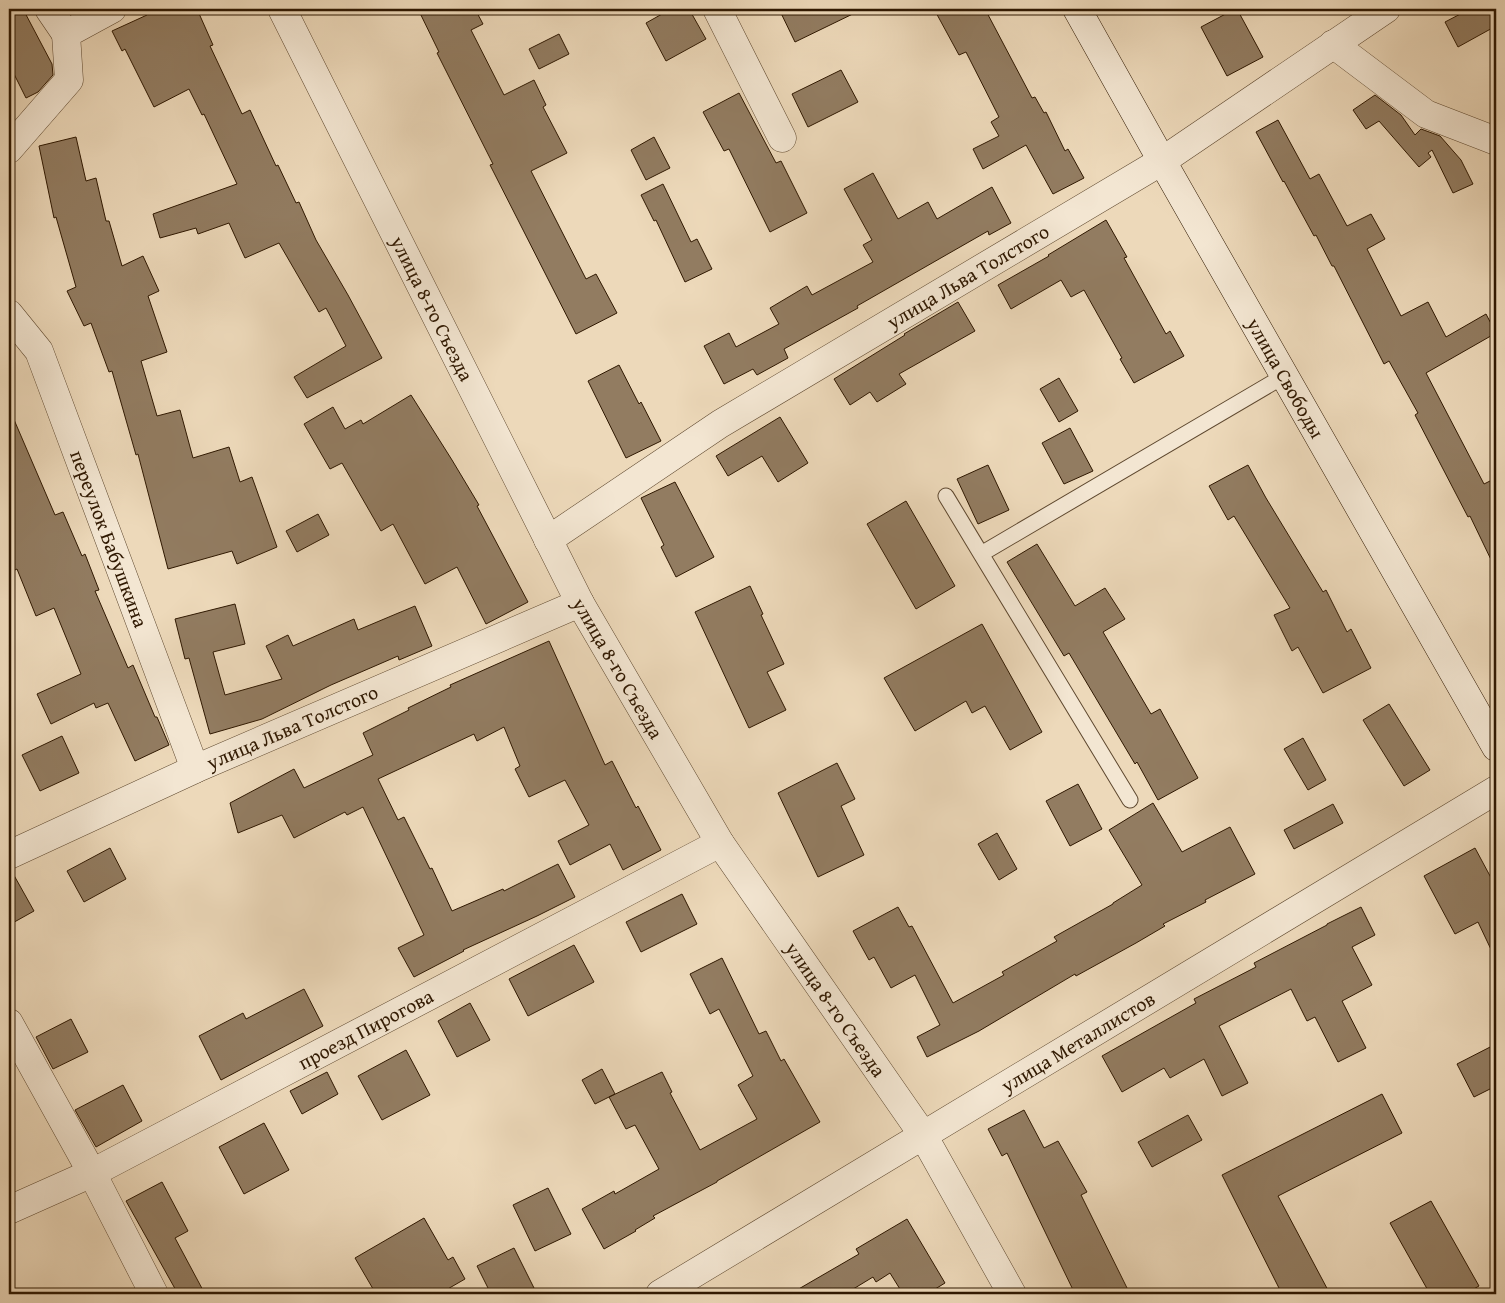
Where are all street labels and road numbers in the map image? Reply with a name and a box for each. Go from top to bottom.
street label: улица Льва Толстого [880,216,1054,336]
street label: улица 8-го Съезда [384,230,482,386]
street label: улица Свободы [1240,311,1332,443]
street label: переулок Бабушкина [63,446,156,632]
street label: улица 8-го Съезда [565,591,671,744]
street label: улица Льва Толстого [201,677,383,777]
street label: улица 8-го Съезда [778,935,894,1083]
street label: проезд Пирогова [293,981,439,1076]
street label: улица Металлистов [994,984,1160,1100]

